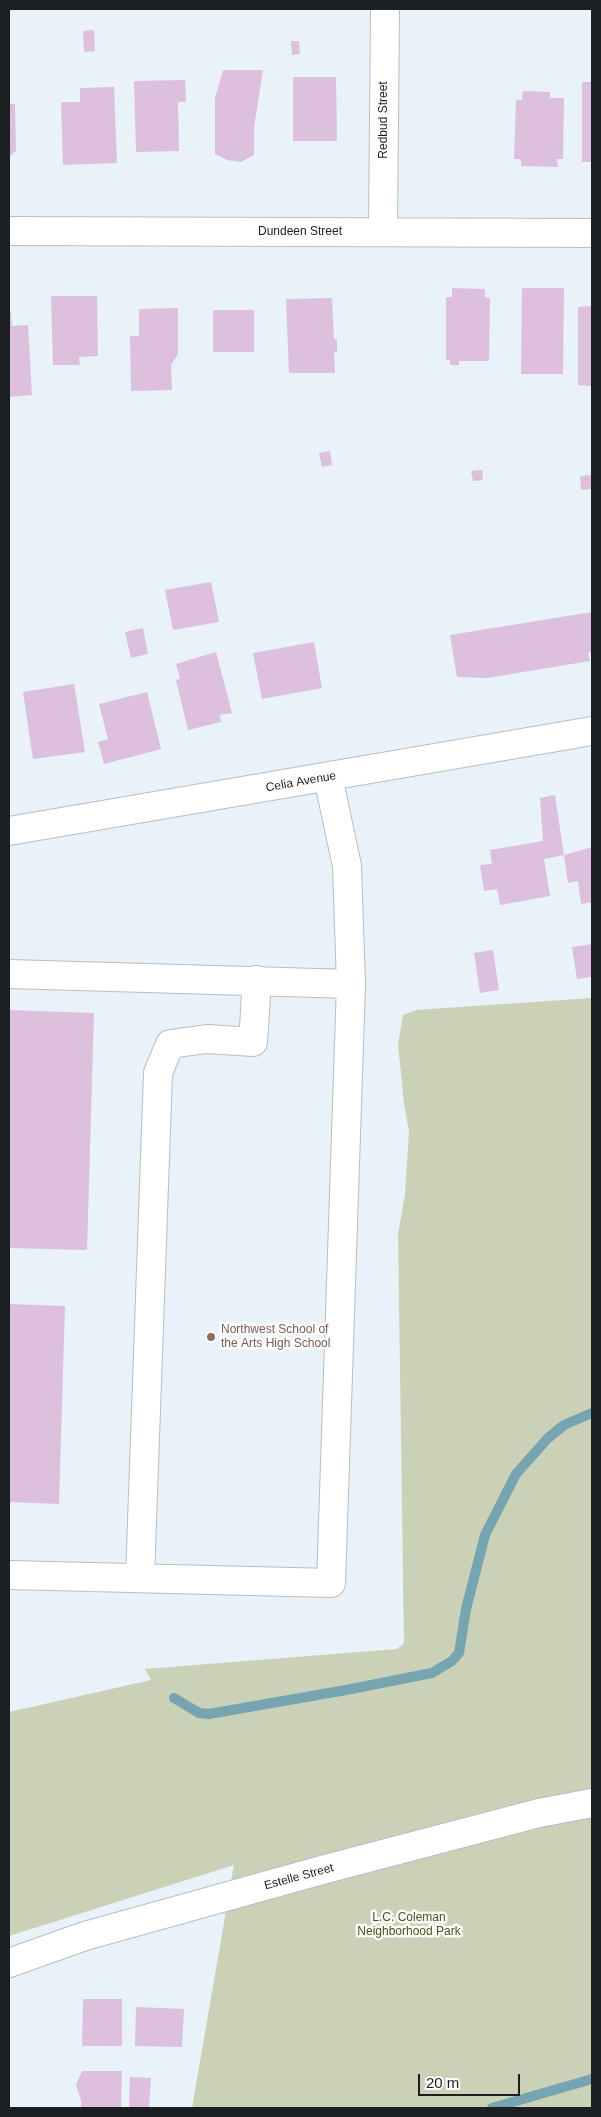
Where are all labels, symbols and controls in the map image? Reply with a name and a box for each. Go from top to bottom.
street label: Redbud Street [377,81,391,159]
street label: Dundeen Street [258,225,342,239]
street label: Celia Avenue [265,769,337,795]
place label: Northwest School of the Arts High School [221,1323,330,1351]
marker: Northwest School of the Arts High School [205,1331,217,1343]
street label: Estelle Street [263,1861,335,1893]
park label: L.C. Coleman Neighborhood Park [357,1911,461,1939]
scale bar [421,2064,524,2096]
text: 20 m [426,2074,459,2091]

